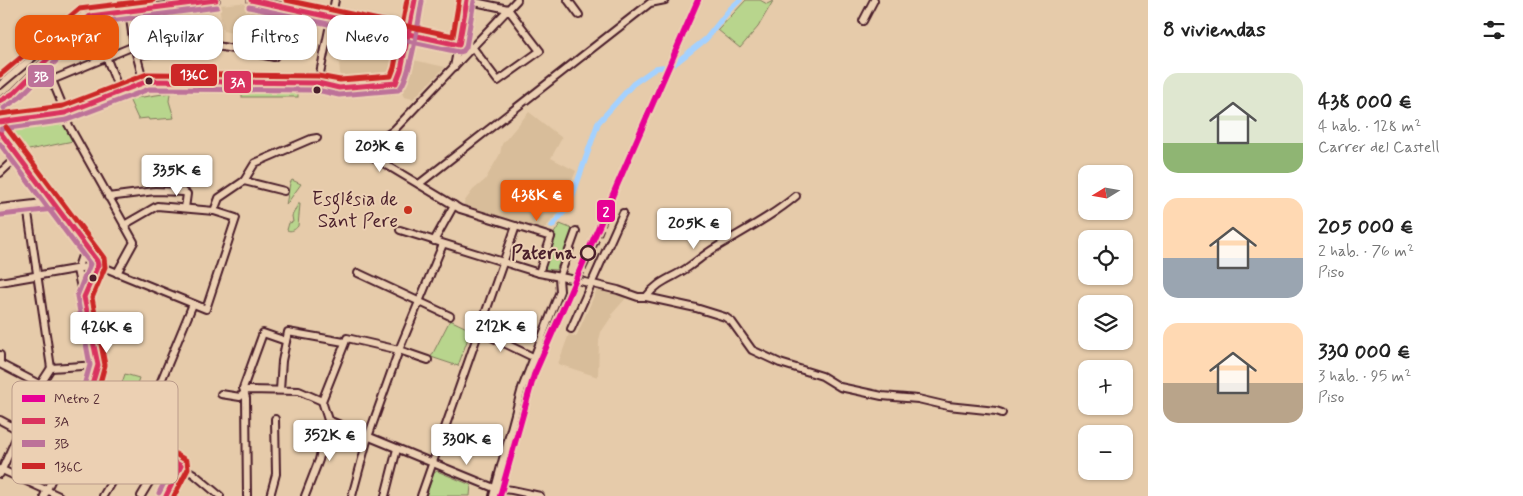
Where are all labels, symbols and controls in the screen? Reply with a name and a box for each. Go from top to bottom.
chip: Comprar [15,15,119,60]
chip: Alquilar [129,15,223,60]
chip: Filtros [233,15,317,60]
chip: Nuevo [327,15,407,60]
text: 8 viviendas [1163,16,1266,44]
icon: filters [1480,16,1508,44]
line badge: 136C [170,63,218,87]
line badge: 3B [27,64,55,88]
text: 136C [180,66,208,84]
text: 3B [33,68,49,86]
line badge: 3A [223,70,252,94]
text: 3A [230,74,246,92]
unlabelled marker [144,76,154,86]
unlabelled marker [312,85,322,95]
text: 438 000 € [1318,88,1412,116]
icon: home [1203,93,1263,153]
text: 4 hab. · 128 m² [1318,116,1421,137]
pin: 203K € [339,130,421,173]
text: 203K € [355,136,405,157]
text: Carrer del Castell [1318,137,1440,158]
pin: 335K € [136,154,218,197]
text: 335K € [152,160,202,181]
north arrow [1078,165,1132,220]
map controls [1078,165,1133,480]
pin: 438K € [496,180,578,222]
text: 438K € [512,185,562,206]
place label: Església de Sant Pere [312,187,398,234]
line badge: 2 [596,199,616,223]
text: 2 [603,203,610,221]
marker: Església de Sant Pere [402,204,414,216]
pin: 205K € [653,208,735,250]
text: 205K € [668,213,720,234]
text: 205 000 € [1318,213,1414,241]
icon: home [1203,218,1263,278]
button: locate [1078,230,1133,285]
place label: Paterna [511,241,577,266]
text: 2 hab. · 76 m² [1318,241,1414,262]
marker: Paterna [580,245,596,261]
text: Piso [1318,262,1344,283]
unlabelled marker [88,273,98,283]
button: layers [1078,295,1133,350]
pin: 212K € [460,310,542,353]
pin: 426K € [66,312,148,354]
text: 212K € [476,316,526,337]
text: 426K € [81,317,133,338]
text: 330 000 € [1318,338,1411,366]
icon: home [1203,343,1263,403]
button: + [1078,360,1133,415]
text: 3 hab. · 95 m² [1318,366,1411,387]
legend [12,381,178,484]
text: Piso [1318,387,1344,408]
text: Metro 2 [54,390,100,408]
text: 3A [54,413,69,431]
pin: 352K € [289,420,371,462]
pin: 330K € [426,424,508,466]
text: 352K € [304,425,356,446]
button: − [1078,425,1133,480]
text: 330K € [442,429,492,450]
text: 3B [54,435,69,453]
text: 136C [54,458,83,476]

